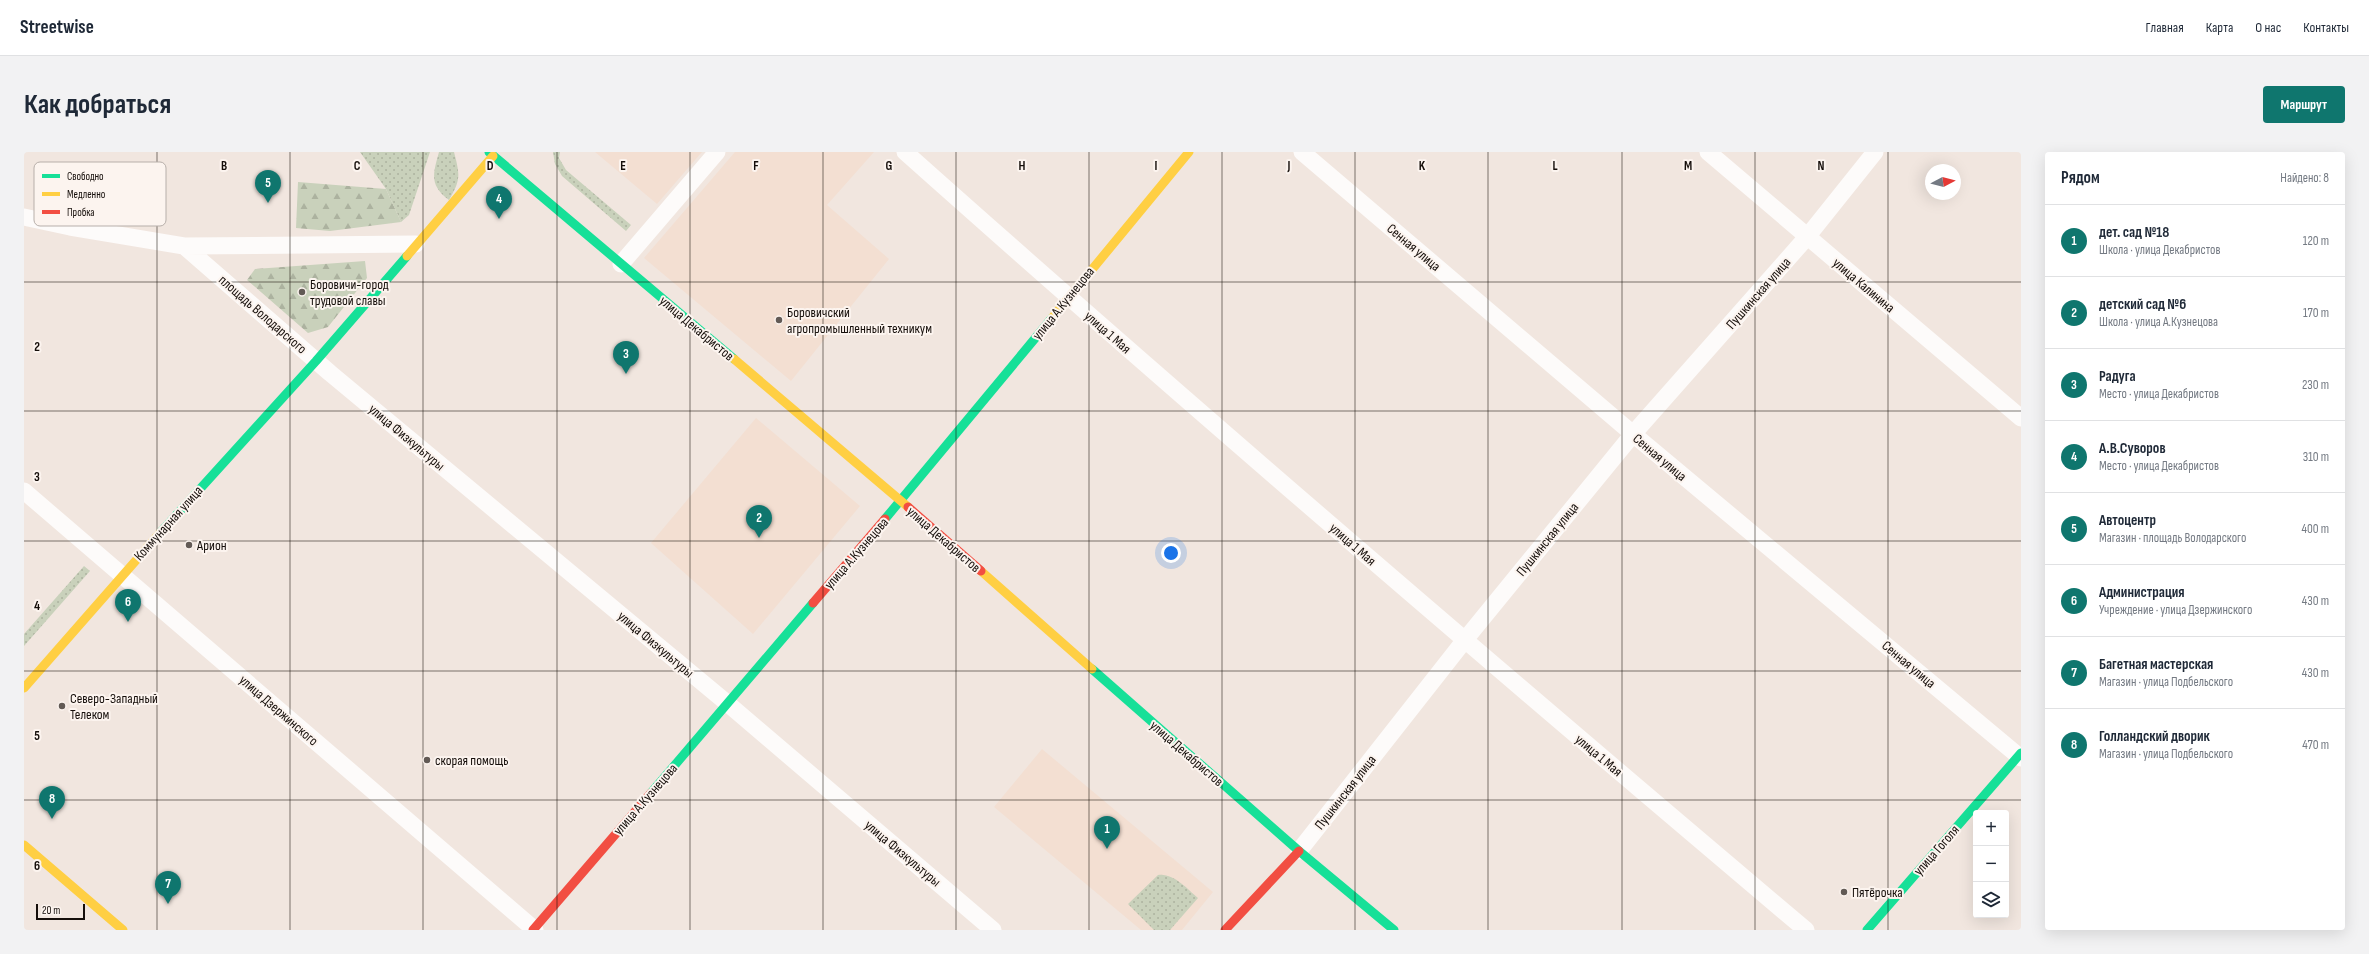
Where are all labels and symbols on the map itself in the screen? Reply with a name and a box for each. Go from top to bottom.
text: B [221,158,227,174]
text: C [354,158,361,174]
text: D [487,158,494,174]
text: E [620,158,626,174]
text: F [753,158,759,174]
text: G [886,158,893,174]
text: H [1019,158,1026,174]
text: I [1155,158,1158,174]
text: J [1287,158,1291,174]
text: K [1419,158,1426,174]
text: L [1552,158,1558,174]
text: M [1684,158,1692,174]
text: N [1818,158,1825,174]
legend [34,162,166,226]
north arrow [1925,164,1961,200]
text: Свободно [67,170,104,183]
pin: 5 [255,170,281,203]
pin: 4 [486,186,512,219]
text: Медленно [67,188,106,201]
text: Пробка [67,206,95,219]
street label: Сенная улица [1383,220,1444,275]
street label: Пушкинская улица [1723,254,1794,333]
street label: улица Калинина [1829,254,1898,316]
street label: улица А.Кузнецова [1029,263,1098,343]
street label: площадь Володарского [215,271,310,357]
place label: Боровичи-город трудовой славы [310,276,389,309]
marker: Боровичи-город трудовой славы [297,287,307,297]
street label: улица Декабристов [656,292,737,364]
place label: Боровичский агропромышленный техникум [787,304,932,337]
street label: улица 1 Мая [1081,307,1135,357]
marker: Боровичский агропромышленный техникум [774,315,784,325]
text: 2 [34,339,40,355]
pin: 3 [613,341,639,374]
street label: улица Физкультуры [365,401,448,474]
street label: Сенная улица [1629,430,1690,485]
text: 3 [34,469,40,485]
street label: Коммунарная улица [130,482,206,564]
street label: Пушкинская улица [1513,499,1582,579]
street label: улица Декабристов [903,503,984,576]
pin: 2 [746,505,772,538]
street label: улица А.Кузнецова [821,514,892,593]
street label: улица 1 Мая [1326,519,1380,569]
place label: Арион [196,537,227,554]
marker: Арион [184,540,194,550]
your location [1161,543,1181,563]
pin: 6 [115,589,141,622]
text: 4 [34,598,40,614]
street label: улица Физкультуры [614,608,697,681]
street label: Сенная улица [1878,637,1939,692]
street label: улица Дзержинского [236,671,322,749]
place label: Северо-Западный Телеком [70,690,158,723]
marker: Северо-Западный Телеком [57,701,67,711]
street label: улица Декабристов [1146,717,1227,790]
text: 5 [34,728,40,744]
street label: улица 1 Мая [1572,731,1626,780]
place label: скорая помощь [435,752,509,769]
street label: Пушкинская улица [1311,752,1380,833]
marker: скорая помощь [422,755,432,765]
street label: улица А.Кузнецова [610,760,681,839]
pin: 8 [39,786,65,819]
pin: 1 [1094,816,1120,849]
street label: улица Физкультуры [861,817,944,890]
street label: улица Гоголя [1910,822,1963,879]
text: 6 [34,858,40,874]
pin: 7 [155,871,181,904]
place label: Пятёрочка [1852,884,1903,901]
marker: Пятёрочка [1839,887,1849,897]
scale bar [36,902,85,921]

